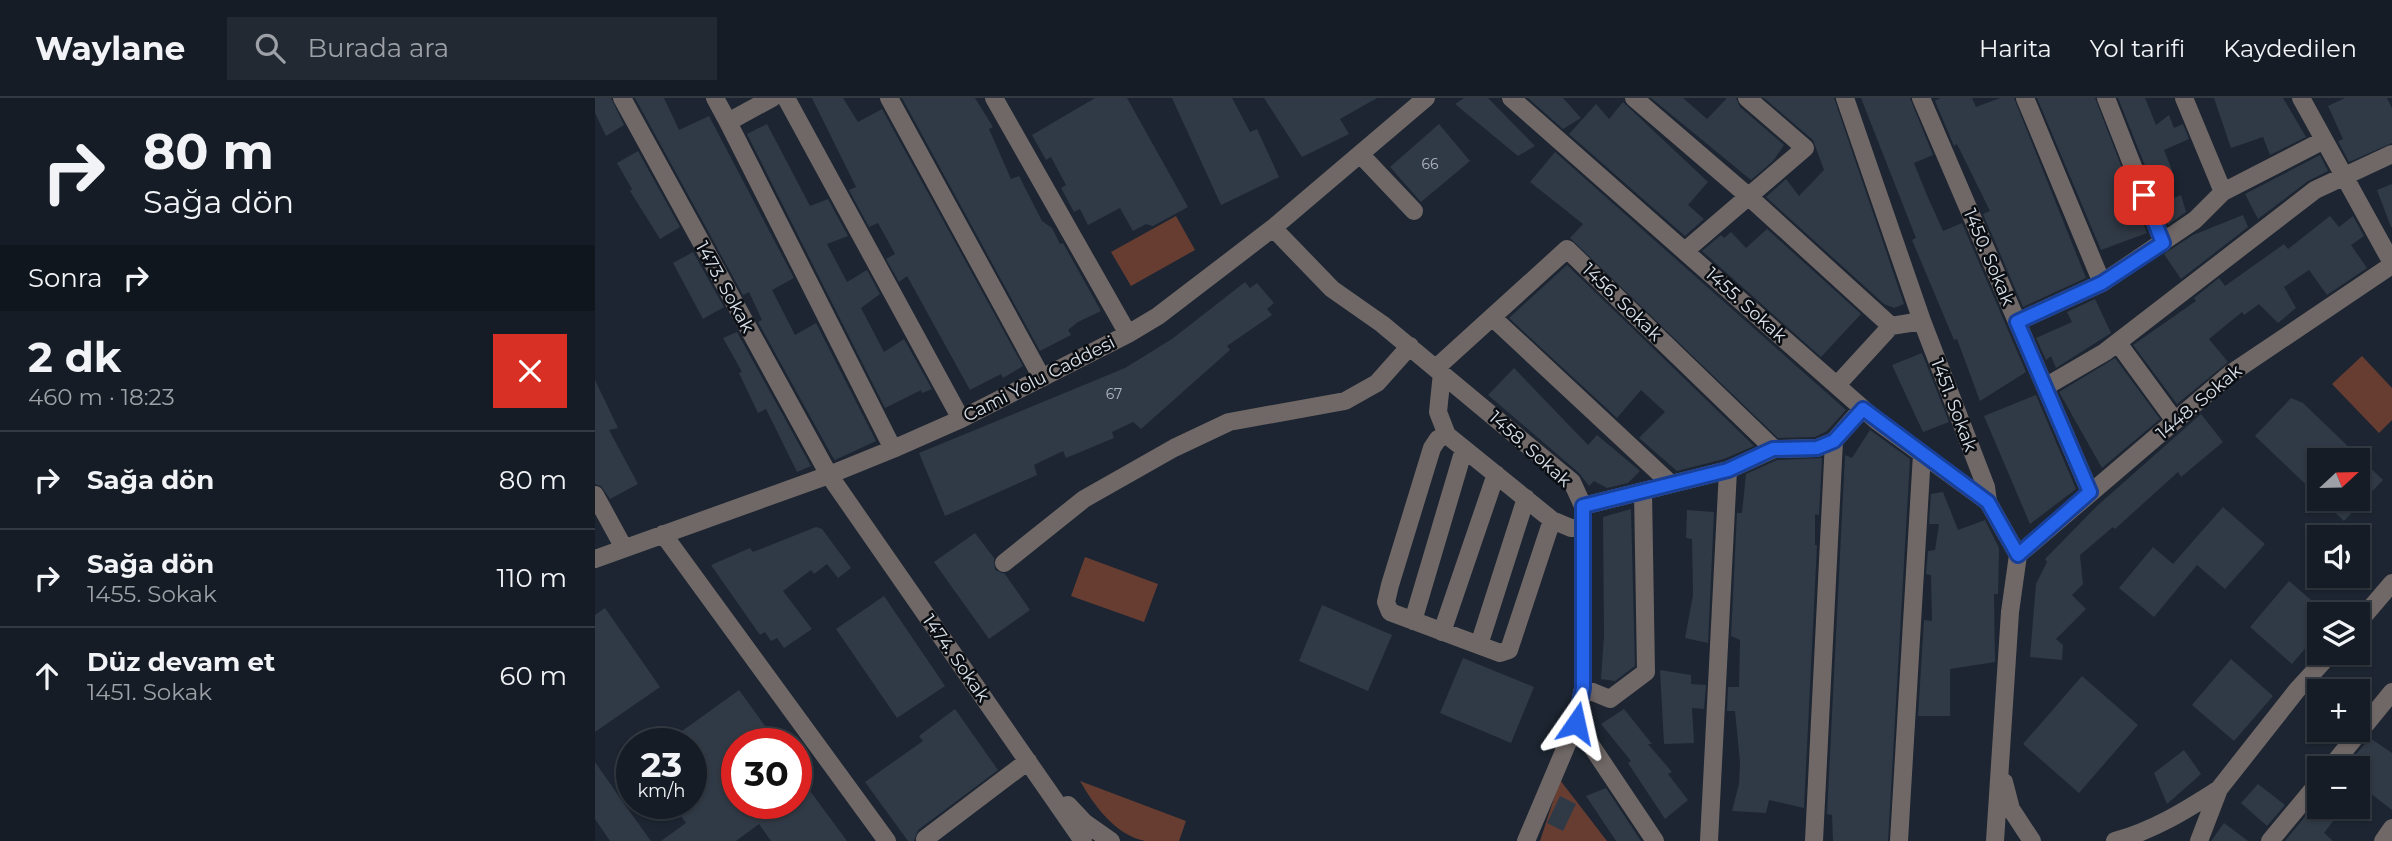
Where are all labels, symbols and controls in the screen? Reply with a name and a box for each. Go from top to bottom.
search box [227,17,717,80]
text: Waylane [35,28,185,68]
icon: search [251,29,289,67]
text: Burada ara [307,32,449,64]
text: Harita [1979,34,2052,63]
text: Yol tarifi [2090,34,2185,63]
text: Kaydedilen [2223,34,2357,63]
text: 80 m [143,122,274,181]
icon: right [28,126,119,217]
house number: 66 [1421,155,1439,173]
pin [2114,165,2174,225]
icon: arrive [2125,176,2163,214]
text: Sağa dön [143,182,294,221]
street label: 1450. Sokak [1959,205,2019,309]
street label: 1473. Sokak [691,238,759,337]
street label: 1456. Sokak [1577,258,1667,346]
icon: right [117,259,155,297]
text: Sonra [28,262,103,294]
street label: 1455. Sokak [1701,263,1791,347]
text: 2 dk [28,331,121,383]
street label: Cami Yolu Caddesi [959,331,1119,427]
button: close [493,334,567,408]
street label: 1451. Sokak [1926,355,1982,455]
street label: 1448. Sokak [2152,360,2246,444]
text: 460 m · 18:23 [28,383,175,411]
house number: 67 [1106,385,1122,403]
street label: 1458. Sokak [1484,406,1576,492]
north arrow [2307,448,2369,511]
map controls [2307,448,2370,819]
icon: right [28,461,66,499]
text: Sağa dön [87,464,214,496]
text: 80 m [499,464,567,496]
button: sound [2307,525,2370,588]
text: Sağa dön [87,548,214,580]
icon: right [28,559,66,597]
text: 110 m [497,562,567,594]
text: 1455. Sokak [87,580,217,608]
button: layers [2307,602,2370,665]
street label: 1474. Sokak [918,610,994,706]
text: Düz devam et [87,646,275,678]
icon: ahead [28,657,66,695]
text: 60 m [500,660,567,692]
text: 1451. Sokak [87,678,212,706]
button: + [2307,679,2370,742]
position arrow [1539,686,1613,760]
speed limit sign: 30 [721,728,812,819]
text: 23 [641,743,682,786]
button: − [2307,756,2370,819]
text: km/h [637,780,686,802]

